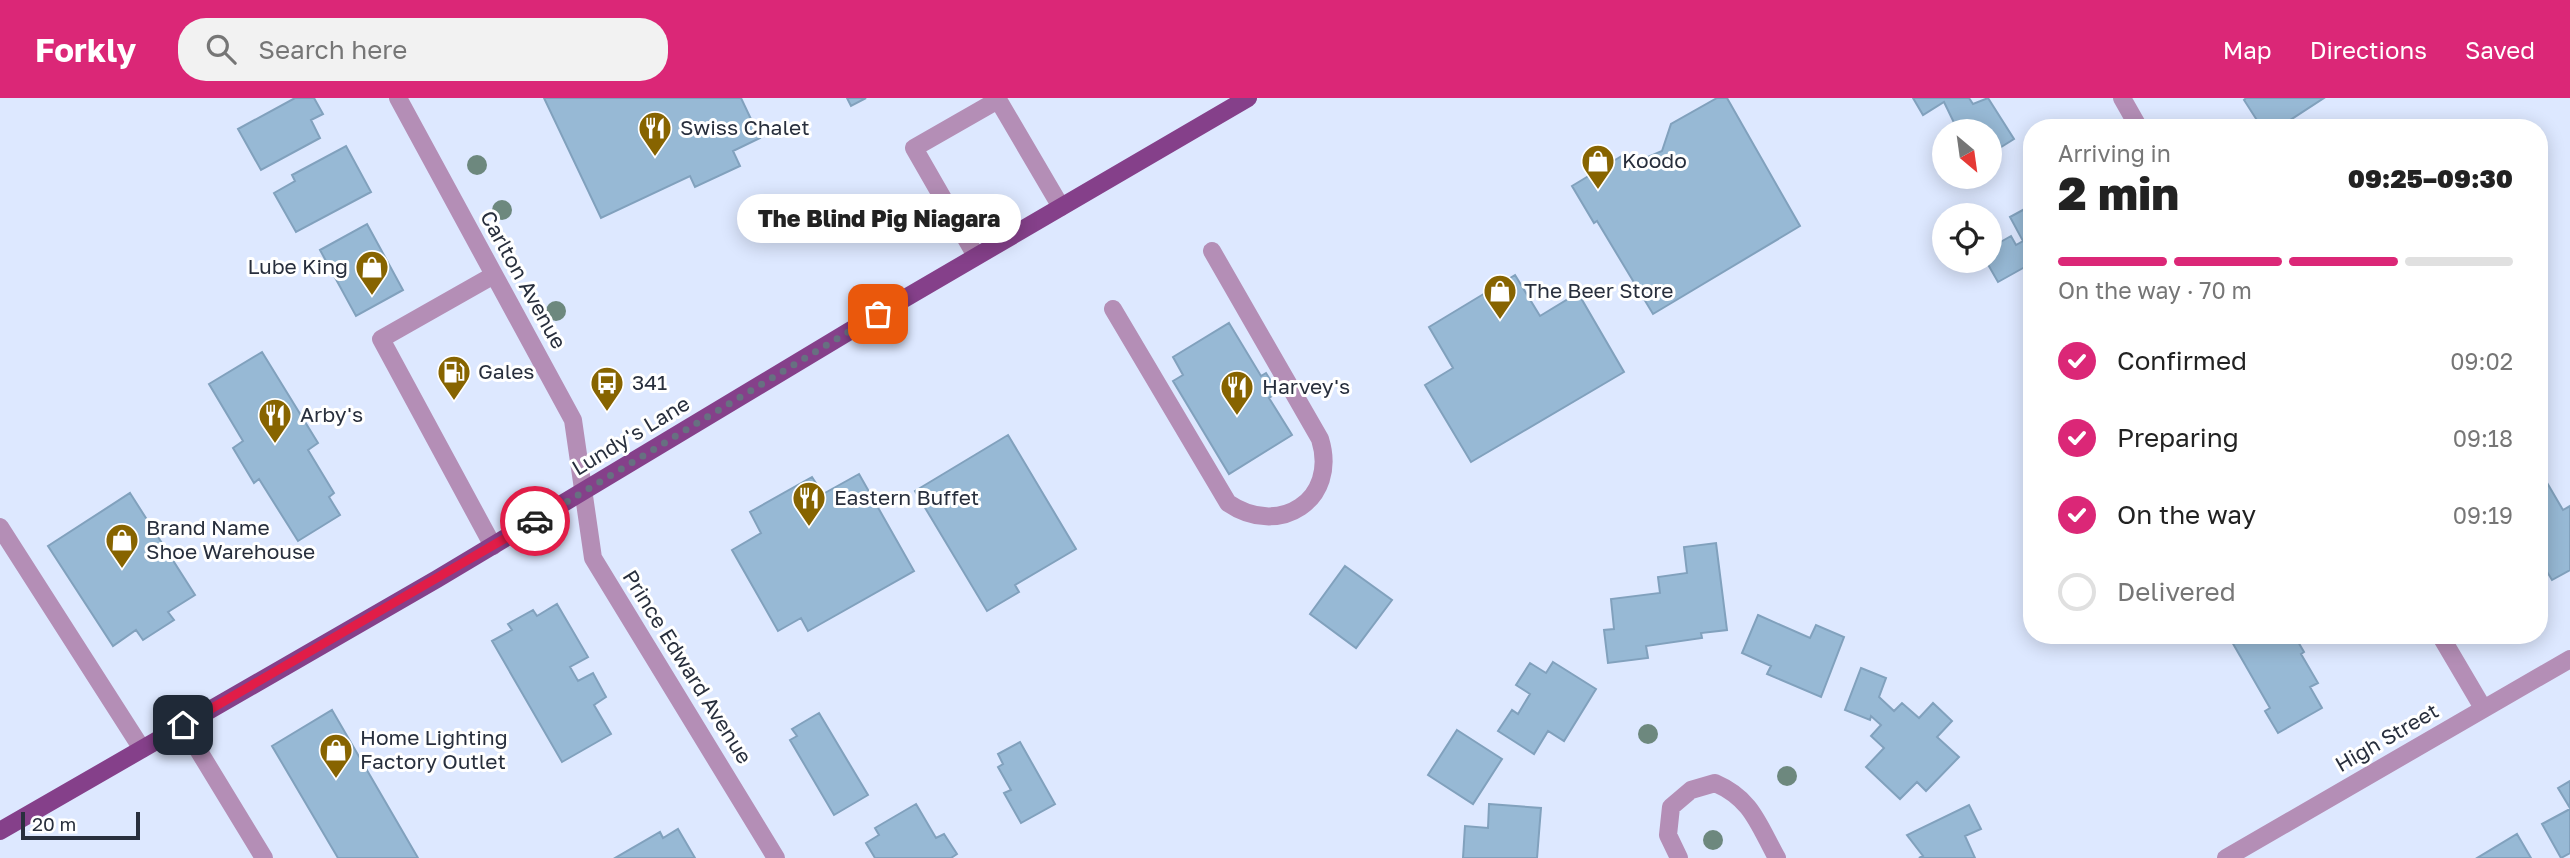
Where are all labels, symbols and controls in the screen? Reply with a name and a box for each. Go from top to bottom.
search box [178,18,668,81]
text: Forkly [35,30,136,69]
icon: search [202,30,240,68]
text: Search here [258,34,407,65]
text: Map [2223,35,2272,64]
text: Directions [2310,35,2427,64]
text: Saved [2465,35,2535,64]
restaurant icon: Swiss Chalet [636,109,674,158]
place label: Swiss Chalet [680,114,810,140]
north arrow [1932,119,2002,189]
map controls [1932,119,2002,273]
text: Arriving in [2058,139,2171,167]
shop icon: Koodo [1579,142,1617,191]
place label: Koodo [1622,147,1687,173]
text: 09:25–09:30 [2348,163,2513,194]
text: 2 min [2058,165,2179,220]
callout: The Blind Pig Niagara [736,195,1020,244]
button: locate [1932,203,2002,273]
text: The Blind Pig Niagara [758,204,1000,232]
street label: Carlton Avenue [475,206,573,353]
shop icon: Lube King [353,248,391,297]
place label: Lube King [247,253,348,279]
shop icon: The Beer Store [1481,272,1519,321]
text: On the way · 70 m [2058,276,2252,304]
place label: The Beer Store [1524,277,1673,303]
pin [848,284,908,344]
icon: bag [859,295,897,333]
icon: check [2058,342,2096,380]
text: Confirmed [2117,345,2247,376]
text: 09:02 [2450,347,2513,375]
fuel station icon: Gales [435,353,473,402]
place label: Gales [478,358,535,384]
bus stop icon: 341 [588,364,626,413]
restaurant icon: Harvey's [1218,368,1256,417]
place label: 341 [632,369,667,395]
place label: Harvey's [1262,373,1350,399]
street label: Lundy's Lane [567,390,694,480]
restaurant icon: Arby's [256,396,294,445]
place label: Arby's [300,401,363,427]
icon: check [2058,419,2096,457]
text: Preparing [2117,422,2239,453]
text: 09:18 [2453,424,2513,452]
restaurant icon: Eastern Buffet [790,479,828,528]
place label: Eastern Buffet [834,484,979,510]
courier [500,486,570,556]
icon: check [2058,496,2096,534]
text: On the way [2117,499,2256,530]
text: 09:19 [2453,501,2513,529]
icon: car [516,502,554,540]
place label: Brand Name Shoe Warehouse [146,514,315,564]
shop icon: Brand Name Shoe Warehouse [103,521,141,570]
street label: Prince Edward Avenue [618,565,758,768]
text: Delivered [2117,576,2236,607]
pin [153,695,213,755]
street label: High Street [2330,697,2443,777]
icon: home [164,706,202,744]
place label: Home Lighting Factory Outlet [360,724,508,774]
shop icon: Home Lighting Factory Outlet [317,731,355,780]
scale bar [21,809,140,841]
text: 20 m [32,812,76,835]

